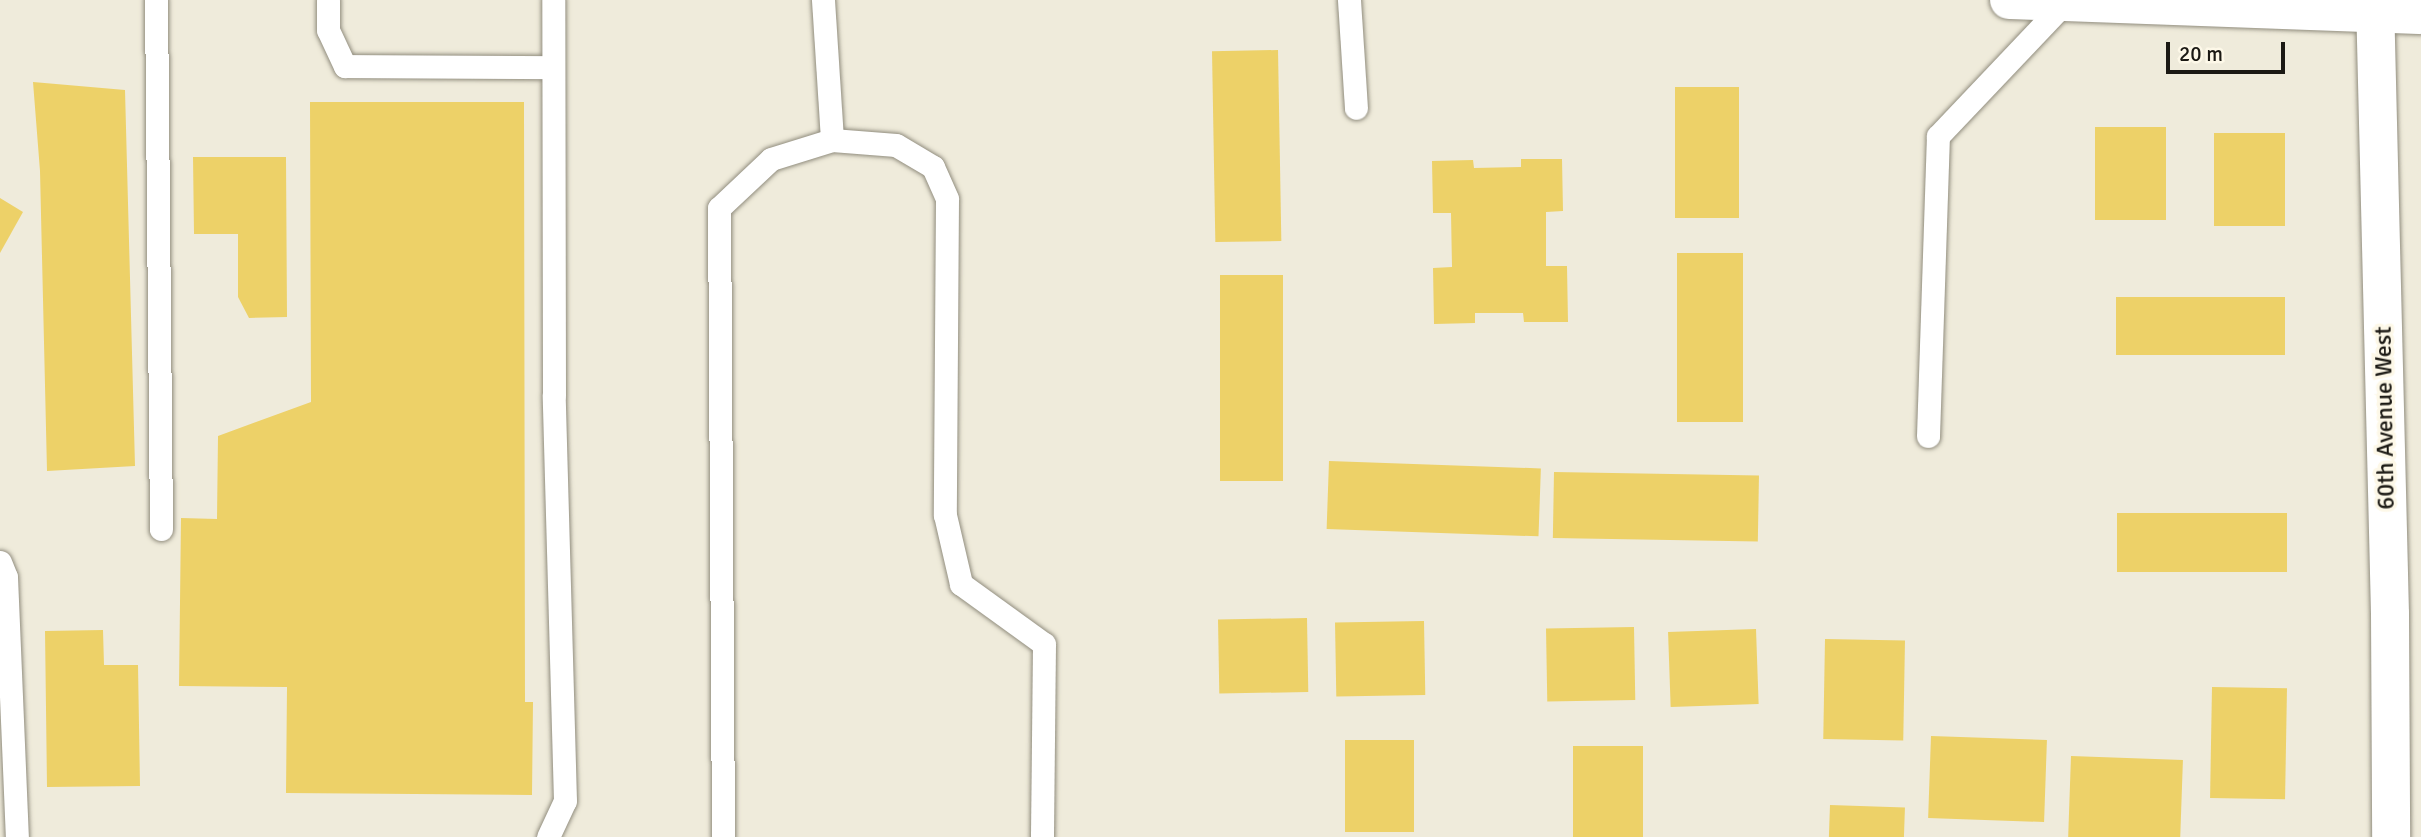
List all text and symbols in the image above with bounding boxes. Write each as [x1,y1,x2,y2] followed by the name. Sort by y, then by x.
[2169,28,2288,72] scale bar
[2179,41,2223,67] text: 20 m
[2369,326,2401,510] street label: 60th Avenue West

